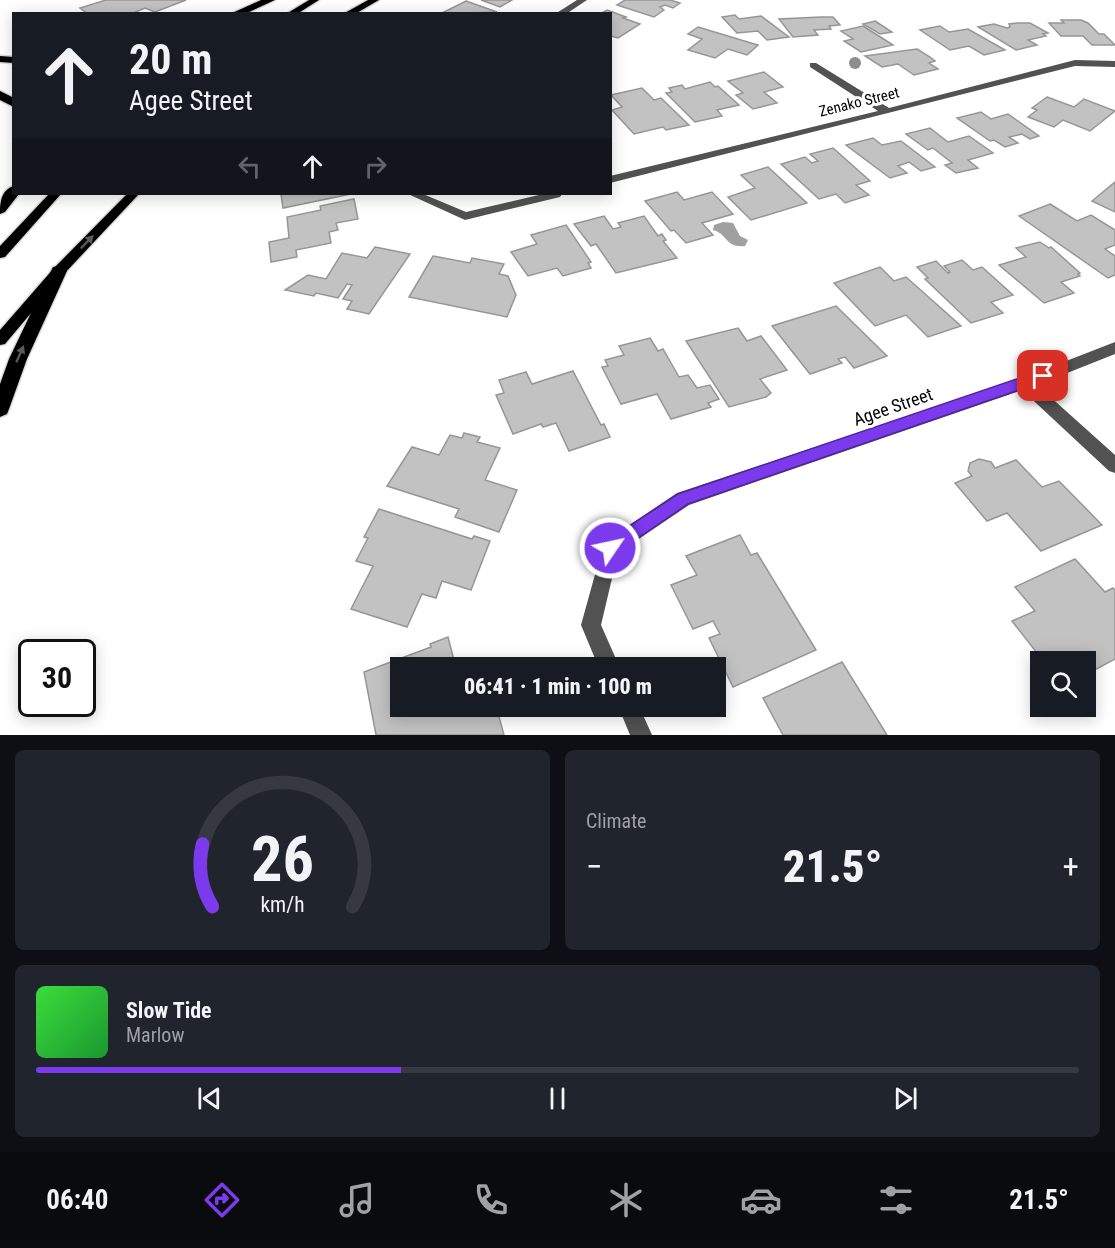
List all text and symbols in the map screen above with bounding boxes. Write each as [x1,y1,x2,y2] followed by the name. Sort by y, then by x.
[129,35,212,84] text: 20 m
[30,36,108,114] icon: ahead
[817,83,901,121] street label: Zenako Street
[129,85,253,117] text: Agee Street
[233,150,266,183] icon: left
[296,150,329,183] icon: ahead
[359,150,392,183] icon: right
[80,234,94,249] one-way arrow
[16,346,25,363] one-way arrow
[1017,350,1068,401] pin
[1026,359,1059,392] icon: arrive
[850,383,935,430] street label: Agee Street
[578,516,642,580] position arrow
[18,639,96,717] speed limit sign: 30
[1030,651,1096,717] map controls
[1030,651,1096,717] button: search
[464,674,652,699] text: 06:41 · 1 min · 100 m
[586,809,646,833] text: Climate
[251,823,314,896] text: 26
[783,840,882,893] text: 21.5°
[586,847,603,886] text: −
[1063,847,1079,886] text: +
[260,892,305,917] text: km/h
[126,998,212,1023] text: Slow Tide
[126,1023,184,1047] text: Marlow
[193,1082,226,1115] icon: previous
[541,1082,574,1115] icon: pause
[889,1082,922,1115] icon: next
[201,1179,243,1221] icon: directions
[336,1179,378,1221] icon: music
[470,1179,512,1221] icon: phone
[605,1179,647,1221] icon: climate
[740,1179,782,1221] icon: car
[875,1179,917,1221] icon: filters
[46,1184,108,1216] text: 06:40
[1009,1184,1069,1216] text: 21.5°

